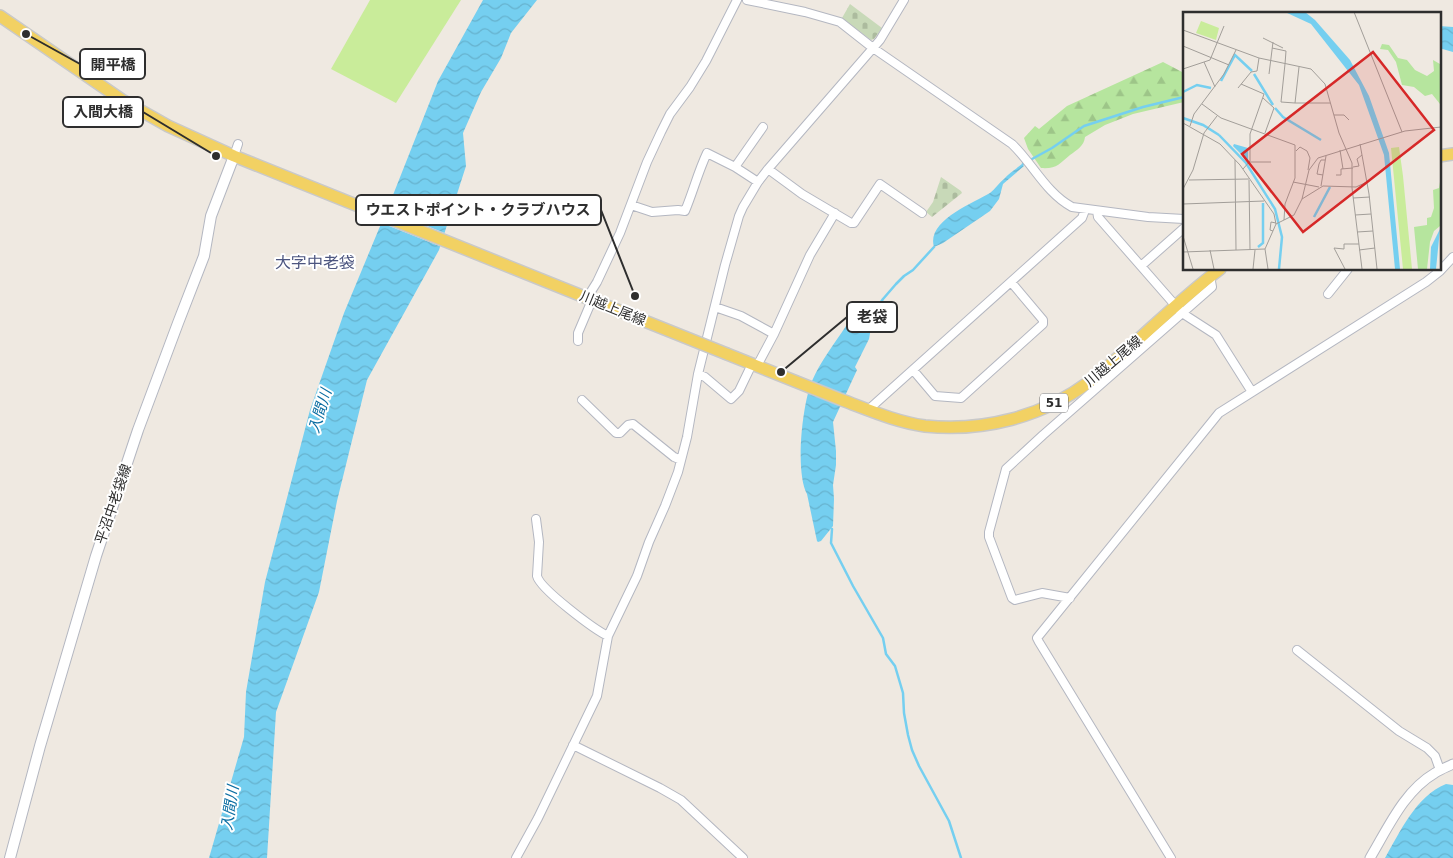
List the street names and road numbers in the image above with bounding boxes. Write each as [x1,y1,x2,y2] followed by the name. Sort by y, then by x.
[578,287,648,329] street label: 川越上尾線
[1081,332,1145,390] street label: 川越上尾線
[1040,393,1068,412] road number: 51
[92,462,134,546] street label: 平沼中老袋線

